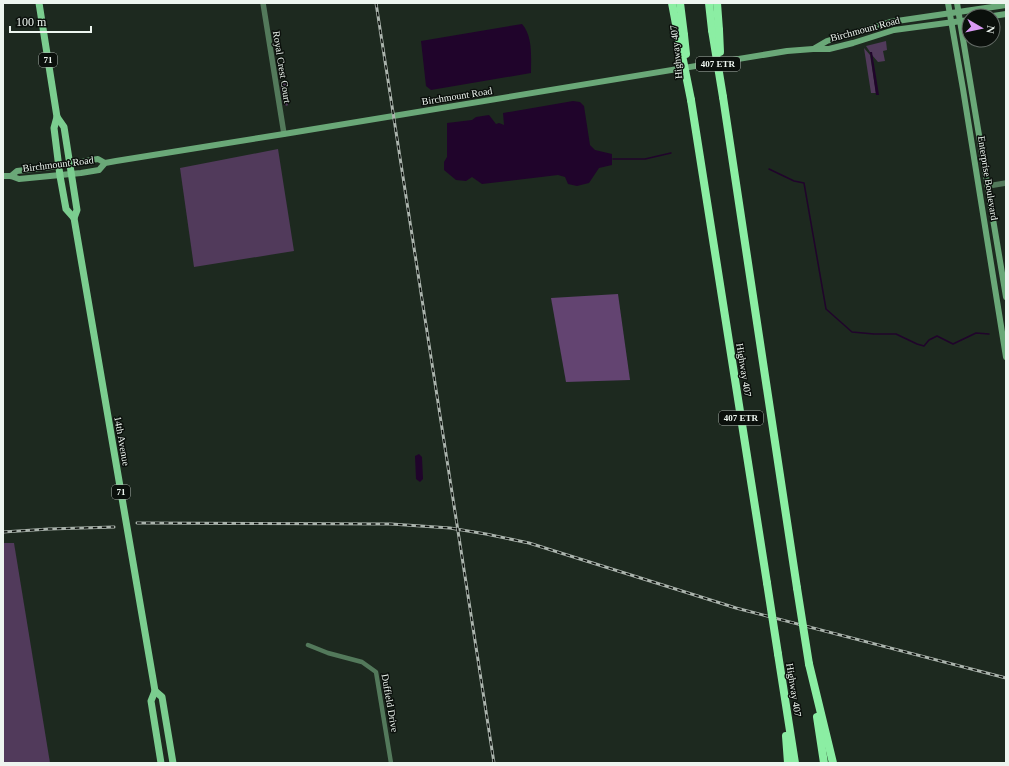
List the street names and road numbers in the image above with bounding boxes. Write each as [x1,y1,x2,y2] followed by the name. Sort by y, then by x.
[829,14,901,44] street label: Birchmount Road
[668,24,684,80] street label: Highway 407
[271,30,293,104] street label: Royal Crest Court
[39,53,57,67] road number: 71
[696,57,740,71] road number: 407 ETR
[421,85,493,107] street label: Birchmount Road
[976,135,1000,221] street label: Enterprise Boulevard
[22,154,94,174] street label: Birchmount Road
[734,342,754,398] street label: Highway 407
[719,411,763,425] road number: 407 ETR
[112,415,132,467] street label: 14th Avenue
[112,485,130,499] road number: 71
[784,662,804,718] street label: Highway 407
[379,673,401,734] street label: Duffield Drive

